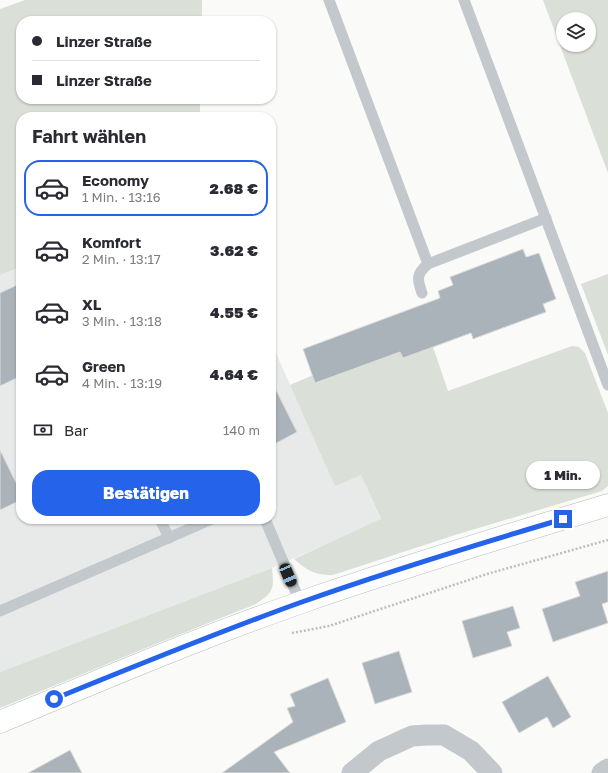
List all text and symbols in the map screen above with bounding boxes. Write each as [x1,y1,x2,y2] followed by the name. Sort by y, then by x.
[556,12,596,52] map controls
[556,12,596,52] button: layers
[56,32,152,50] text: Linzer Straße
[56,71,152,89] text: Linzer Straße
[32,125,146,147] text: Fahrt wählen
[34,170,70,206] icon: car
[82,171,149,189] text: Economy
[210,179,258,197] text: 2.68 €
[82,189,161,205] text: 1 Min. · 13:16
[34,232,70,268] icon: car
[82,233,141,251] text: Komfort
[210,241,258,259] text: 3.62 €
[82,251,161,267] text: 2 Min. · 13:17
[34,294,70,330] icon: car
[82,295,101,313] text: XL
[210,303,258,321] text: 4.55 €
[82,313,162,329] text: 3 Min. · 13:18
[34,356,70,392] icon: car
[82,357,125,375] text: Green
[210,365,258,383] text: 4.64 €
[82,375,162,391] text: 4 Min. · 13:19
[32,419,54,441] icon: cash
[64,421,88,439] text: Bar
[223,422,260,438] text: 140 m
[526,461,600,489] callout: 1 Min.
[544,467,582,483] text: 1 Min.
[32,470,260,516] button: Bestätigen
[554,510,572,528] route end
[278,562,298,588] car
[45,690,63,708] route start

